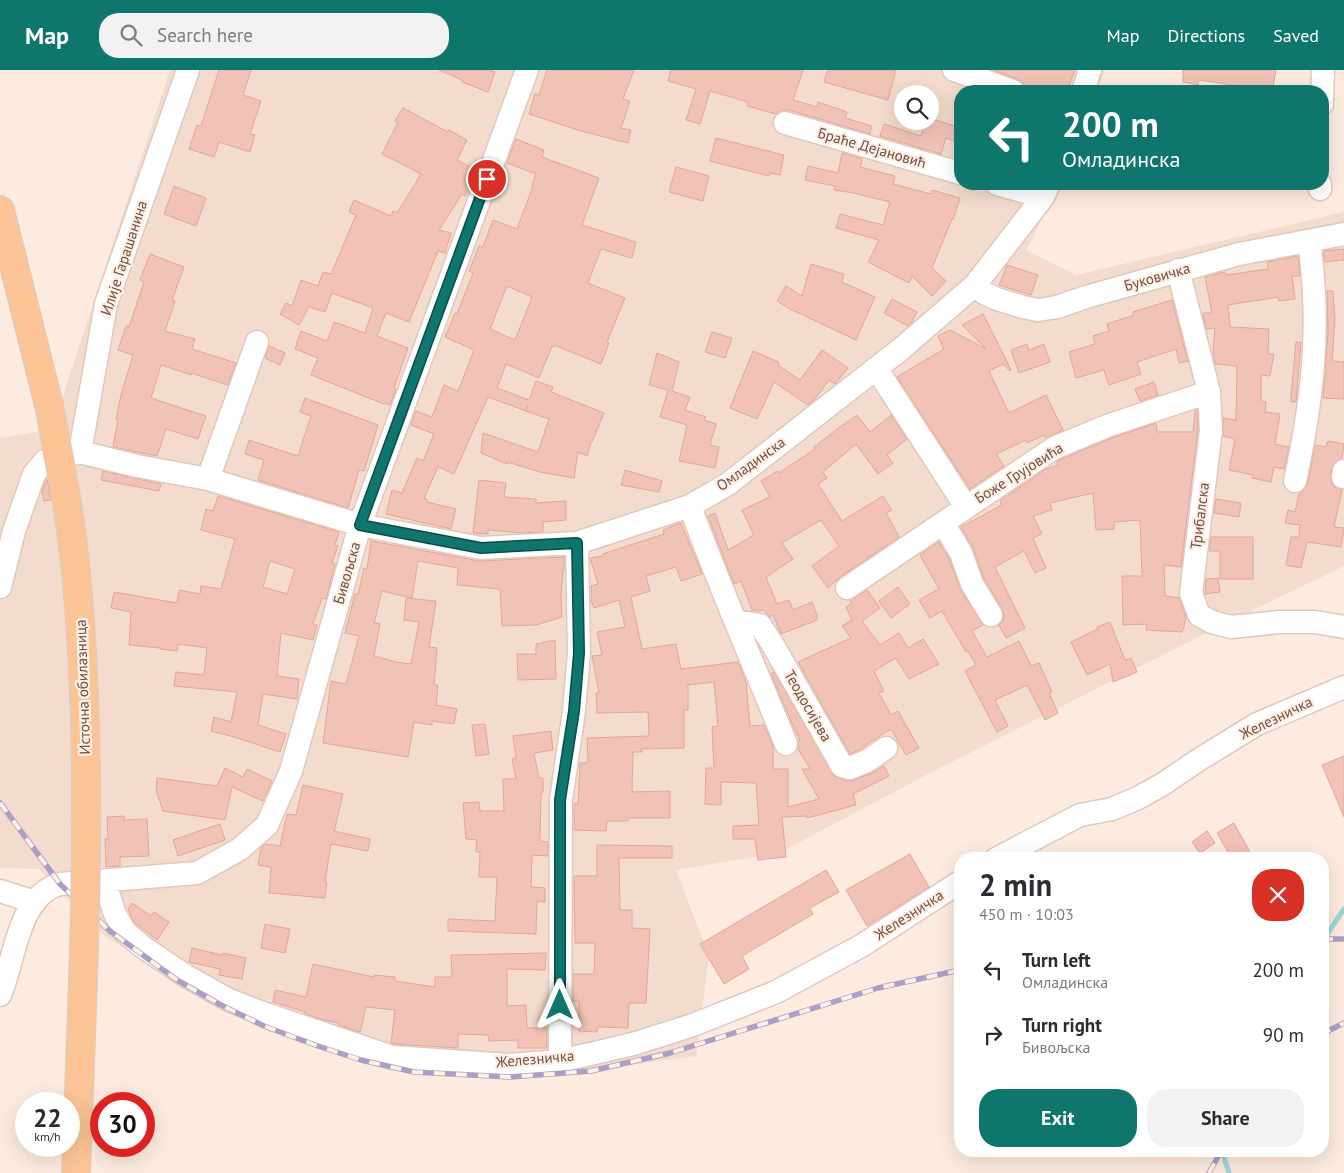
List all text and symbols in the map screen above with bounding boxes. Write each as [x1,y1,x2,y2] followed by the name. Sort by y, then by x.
[99,13,449,58] search box
[25,20,69,51] text: Map
[117,21,145,49] icon: search
[157,23,253,47] text: Search here
[1107,24,1139,47] text: Map
[1167,24,1245,47] text: Directions
[1273,24,1319,47] text: Saved
[894,85,939,130] map controls
[894,85,939,130] button: search
[1062,101,1159,147] text: 200 m
[979,105,1044,170] icon: left
[816,123,929,172] street label: Браће Дејановић
[1062,145,1180,173] text: Омладинска
[466,158,508,200] pin
[473,165,501,193] icon: arrive
[96,198,151,318] street label: Илије Гарашанина
[1122,258,1192,295] street label: Буковичка
[712,432,789,495] street label: Омладинска
[971,438,1067,507] street label: Боже Грујовића
[1186,481,1213,551] street label: Трибалска
[329,539,364,606] street label: Бивољска
[71,619,94,755] street label: Источна обилазница
[780,667,837,745] street label: Теодосијева
[1235,692,1315,744] street label: Железничка
[979,865,1052,904] text: 2 min
[1252,869,1304,921] button: close
[870,885,947,945] street label: Железничка
[979,904,1074,924] text: 450 m · 10:03
[1022,948,1091,972] text: Turn left
[979,956,1007,984] icon: left
[1252,958,1304,982] text: 200 m
[1022,972,1108,992] text: Омладинска
[533,978,585,1030] position arrow
[1022,1013,1102,1037] text: Turn right
[979,1021,1007,1049] icon: right
[1263,1023,1304,1047] text: 90 m
[1022,1037,1090,1057] text: Бивољска
[494,1046,575,1071] street label: Железничка
[979,1089,1137,1147] button: Exit
[1147,1089,1304,1147] button: Share
[90,1092,155,1157] speed limit sign: 30
[33,1102,62,1134] text: 22
[34,1129,61,1144] text: km/h

